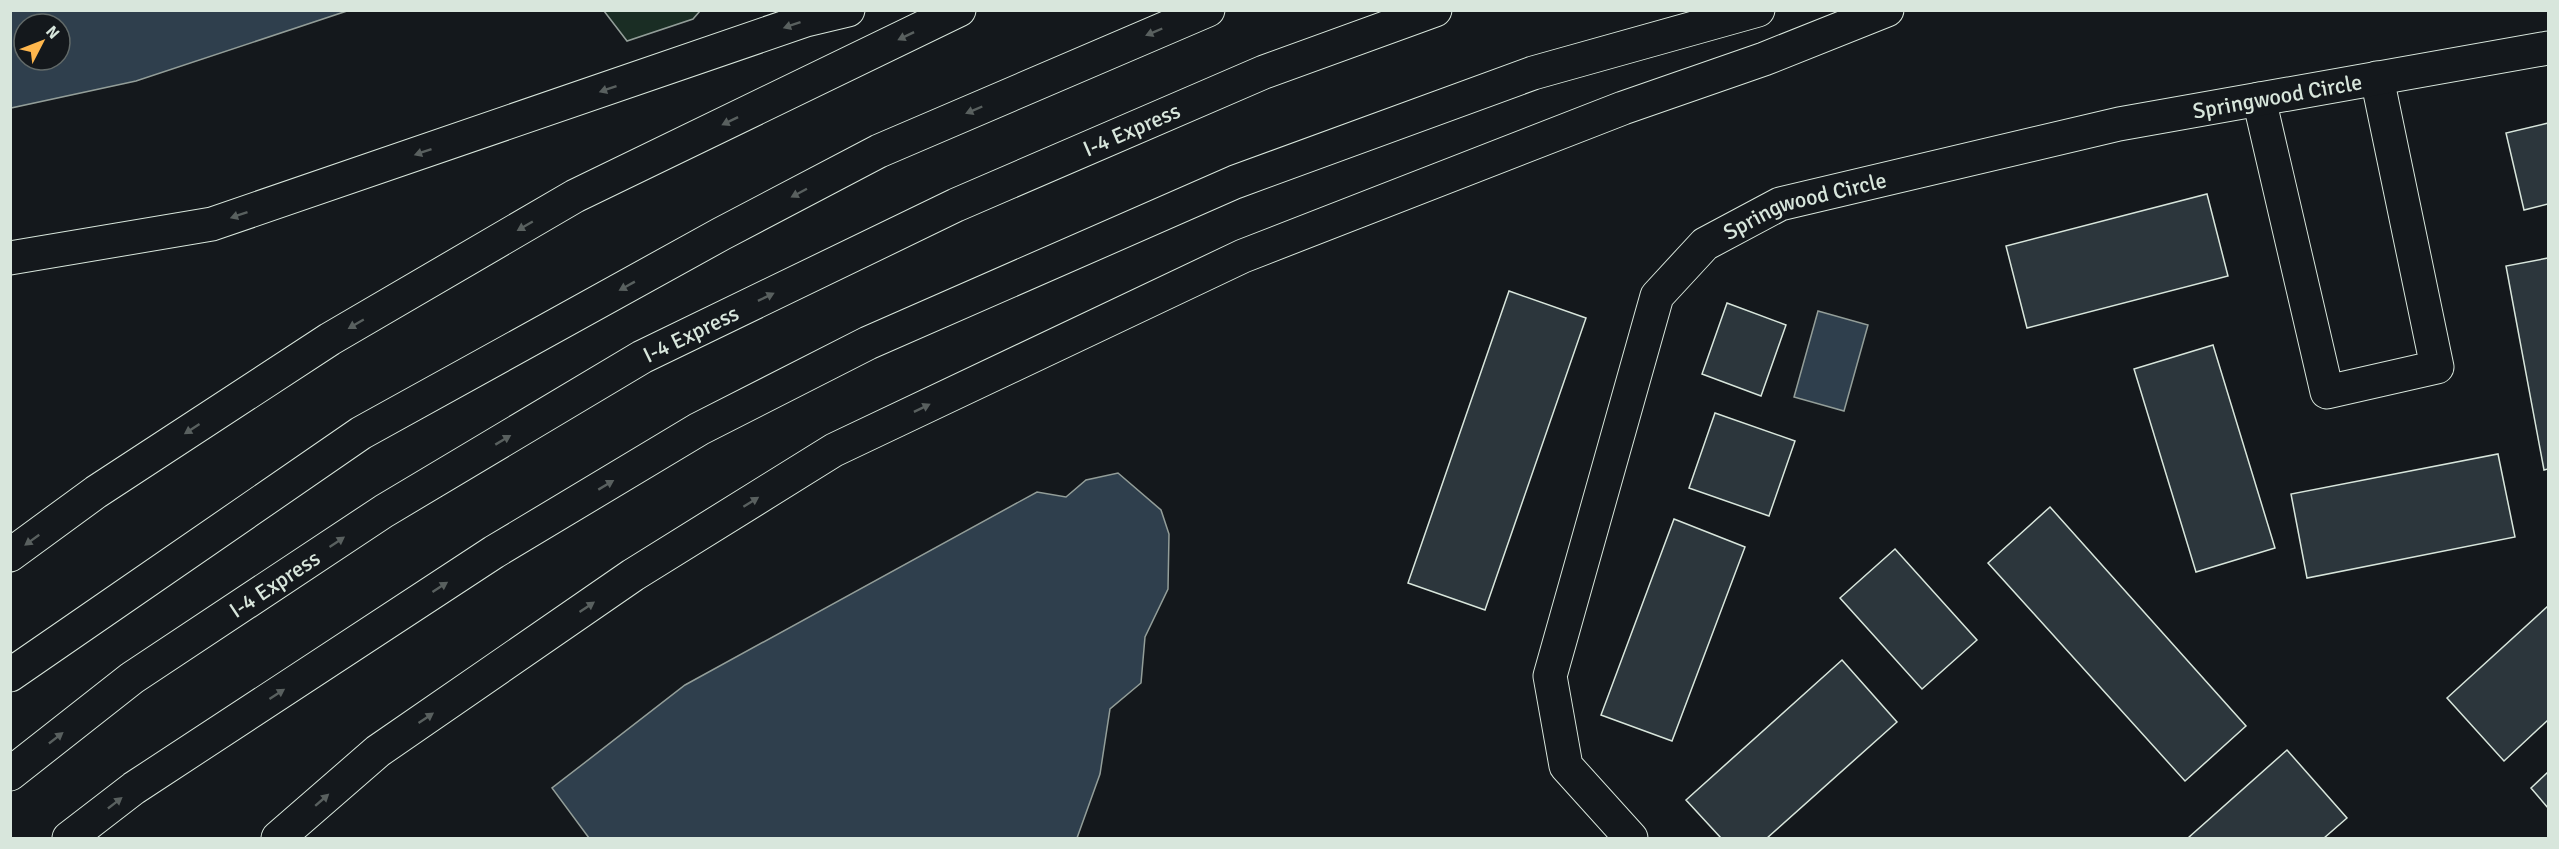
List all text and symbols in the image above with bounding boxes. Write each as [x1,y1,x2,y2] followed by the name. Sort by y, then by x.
[12,12,72,72] north arrow
[783,20,801,30] one-way arrow
[41,22,64,43] text: N
[1145,28,1162,37] one-way arrow
[897,31,914,41] one-way arrow
[2191,68,2364,125] street label: Springwood Circle
[599,85,617,95] one-way arrow
[1079,97,1184,163] street label: I-4 Express
[966,105,983,114] one-way arrow
[722,116,739,126] one-way arrow
[414,148,432,158] one-way arrow
[1719,166,1889,246] street label: Springwood Circle
[790,188,807,198] one-way arrow
[230,211,248,220] one-way arrow
[517,220,533,231] one-way arrow
[618,281,635,291] one-way arrow
[757,292,775,302] one-way arrow
[639,299,743,369] street label: I-4 Express
[347,319,364,329] one-way arrow
[913,403,930,412] one-way arrow
[184,424,200,435] one-way arrow
[495,434,511,445] one-way arrow
[598,479,614,490] one-way arrow
[743,496,759,507] one-way arrow
[24,534,40,546] one-way arrow
[329,537,345,548] one-way arrow
[224,544,325,624] street label: I-4 Express
[432,582,448,593] one-way arrow
[579,601,595,613] one-way arrow
[269,689,285,700] one-way arrow
[418,712,434,724] one-way arrow
[49,732,64,744] one-way arrow
[314,794,329,807] one-way arrow
[108,797,123,809] one-way arrow

